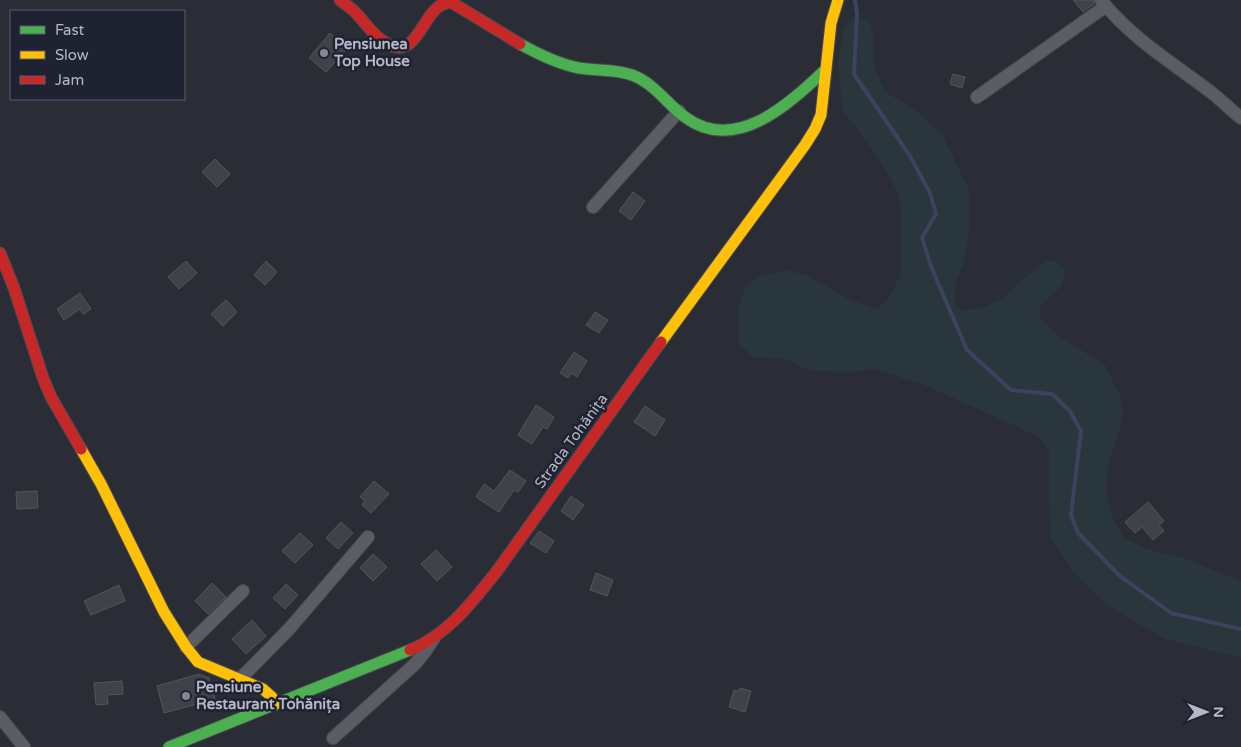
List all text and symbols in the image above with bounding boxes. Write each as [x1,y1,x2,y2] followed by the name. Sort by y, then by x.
[10,10,185,100] legend
[55,21,85,39] text: Fast
[333,35,410,71] place label: Pensiunea Top House
[55,46,89,64] text: Slow
[318,47,330,59] marker: Pensiunea Top House
[55,71,84,89] text: Jam
[531,390,611,492] street label: Strada Tohănița
[196,678,340,714] place label: Pensiune Restaurant Tohănița
[1181,687,1231,737] north arrow
[180,690,192,702] marker: Pensiune Restaurant Tohănița
[1210,706,1227,718] text: N

